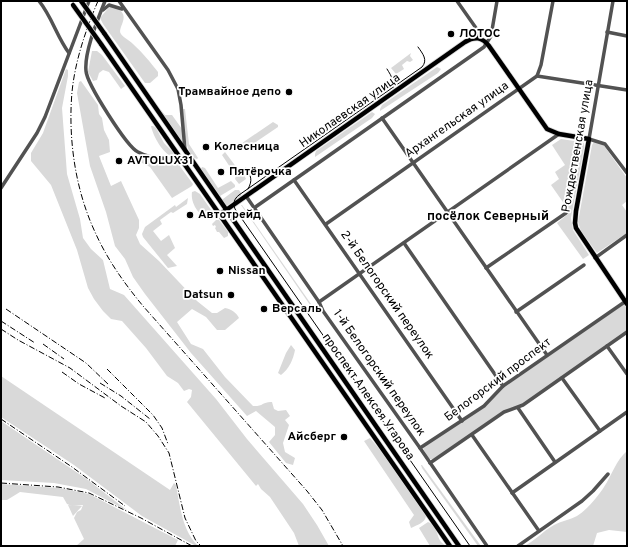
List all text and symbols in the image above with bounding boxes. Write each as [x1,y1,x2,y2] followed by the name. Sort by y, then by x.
[459,26,501,42] place label: ЛОТОС
[446,29,456,39] marker: ЛОТОС
[297,70,403,152] street label: Николаевская улица
[402,78,512,162] street label: Архангельская улица
[558,78,598,214] street label: Рождественская улица
[178,84,281,100] place label: Трамвайное депо
[284,87,294,97] marker: Трамвайное депо
[214,139,279,155] place label: Колесница
[201,142,211,152] marker: Колесница
[127,153,193,169] place label: AVTOLUX31
[114,156,124,166] marker: AVTOLUX31
[229,164,292,180] place label: Пятёрочка
[216,167,226,177] marker: Пятёрочка
[198,207,261,223] place label: Автотрейд
[427,209,549,225] district label: посёлок Северный
[185,210,195,220] marker: Автотрейд
[336,228,438,363] street label: 2-й Белогорский переулок
[228,263,266,279] place label: Nissan
[215,266,225,276] marker: Nissan
[184,287,223,303] place label: Datsun
[226,290,236,300] marker: Datsun
[272,301,322,317] place label: Версаль
[259,304,269,314] marker: Версаль
[329,307,429,440] street label: 1-й Белогорский переулок
[318,330,418,464] street label: проспект Алексея Угарова
[441,334,555,425] street label: Белогорский проспект
[287,429,336,445] place label: Айсберг
[339,432,349,442] marker: Айсберг

